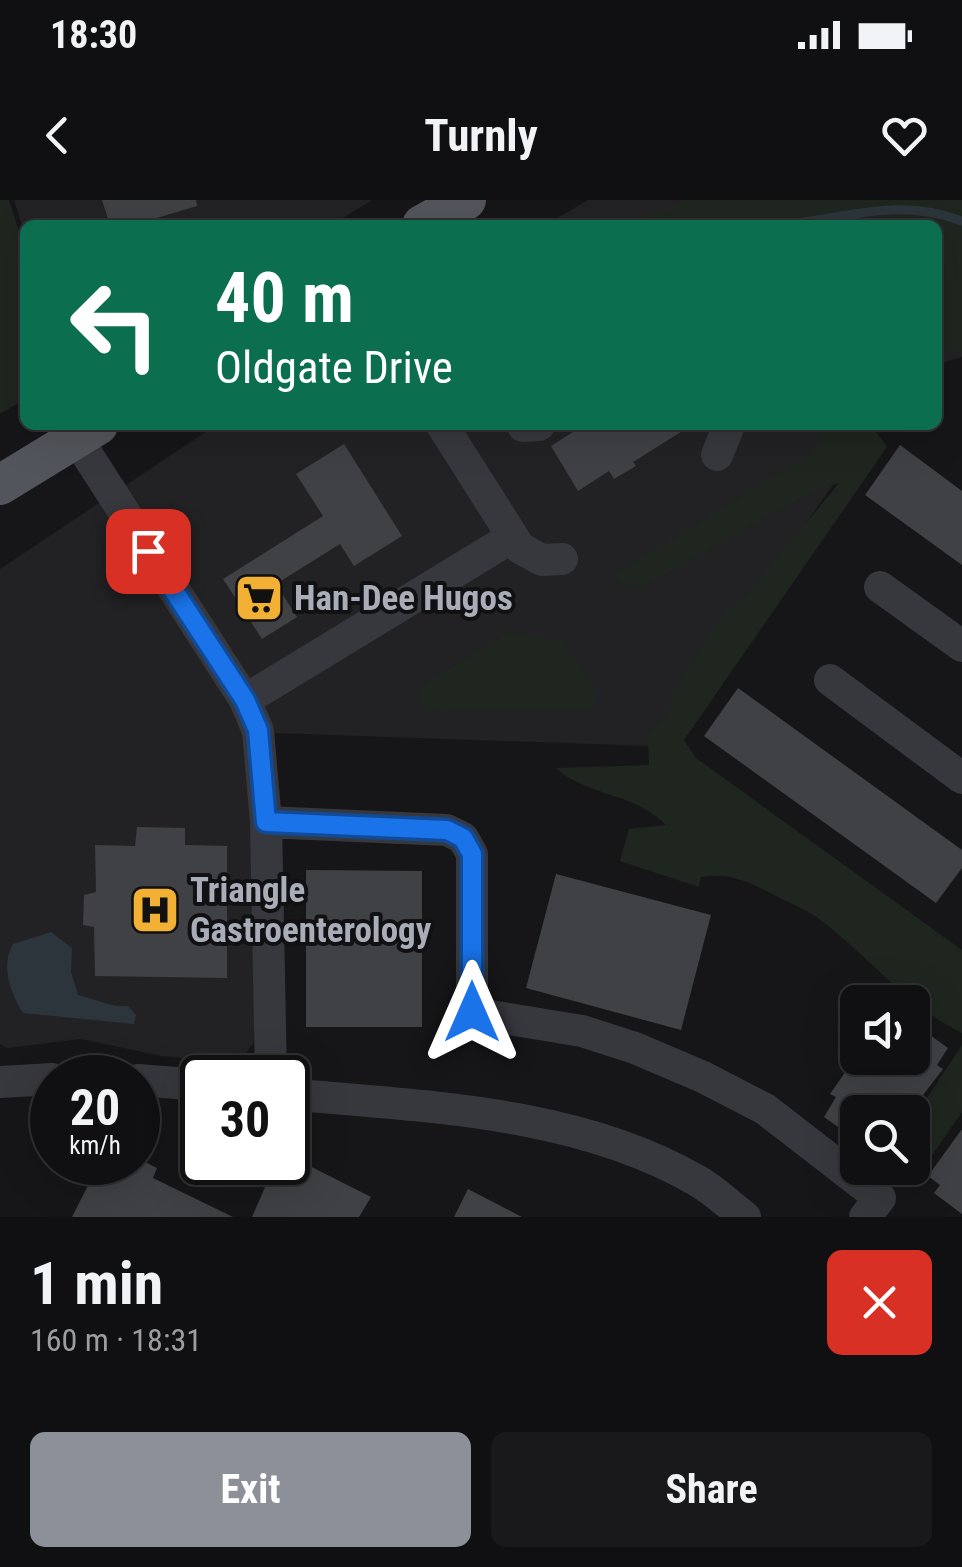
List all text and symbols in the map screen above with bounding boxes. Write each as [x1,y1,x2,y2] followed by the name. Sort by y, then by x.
[50,13,137,57] text: 18:30
[30,108,85,163] icon: back
[877,108,932,163] icon: heart
[424,109,538,162] text: Turnly
[215,257,354,339] text: 40 m
[50,260,180,390] icon: left
[215,341,453,394] text: Oldgate Drive
[106,509,191,594] pin
[121,524,176,579] icon: arrive
[233,572,285,624] supermarket icon: Han-Dee Hugos
[294,578,513,619] place label: Han-Dee Hugos
[190,870,432,951] place label: Triangle Gastroenterology
[129,884,181,936] hospital icon: Triangle Gastroenterology
[420,960,524,1064] position arrow
[840,985,930,1185] map controls
[840,985,930,1075] button: sound
[180,1055,310,1185] speed limit sign: 30
[70,1079,120,1137] text: 20
[840,1095,930,1185] button: search
[69,1131,121,1160] text: km/h
[30,1248,163,1319] text: 1 min
[827,1250,932,1355] button: close
[30,1321,202,1359] text: 160 m · 18:31
[30,1432,471,1547] button: Exit
[491,1432,932,1547] button: Share

